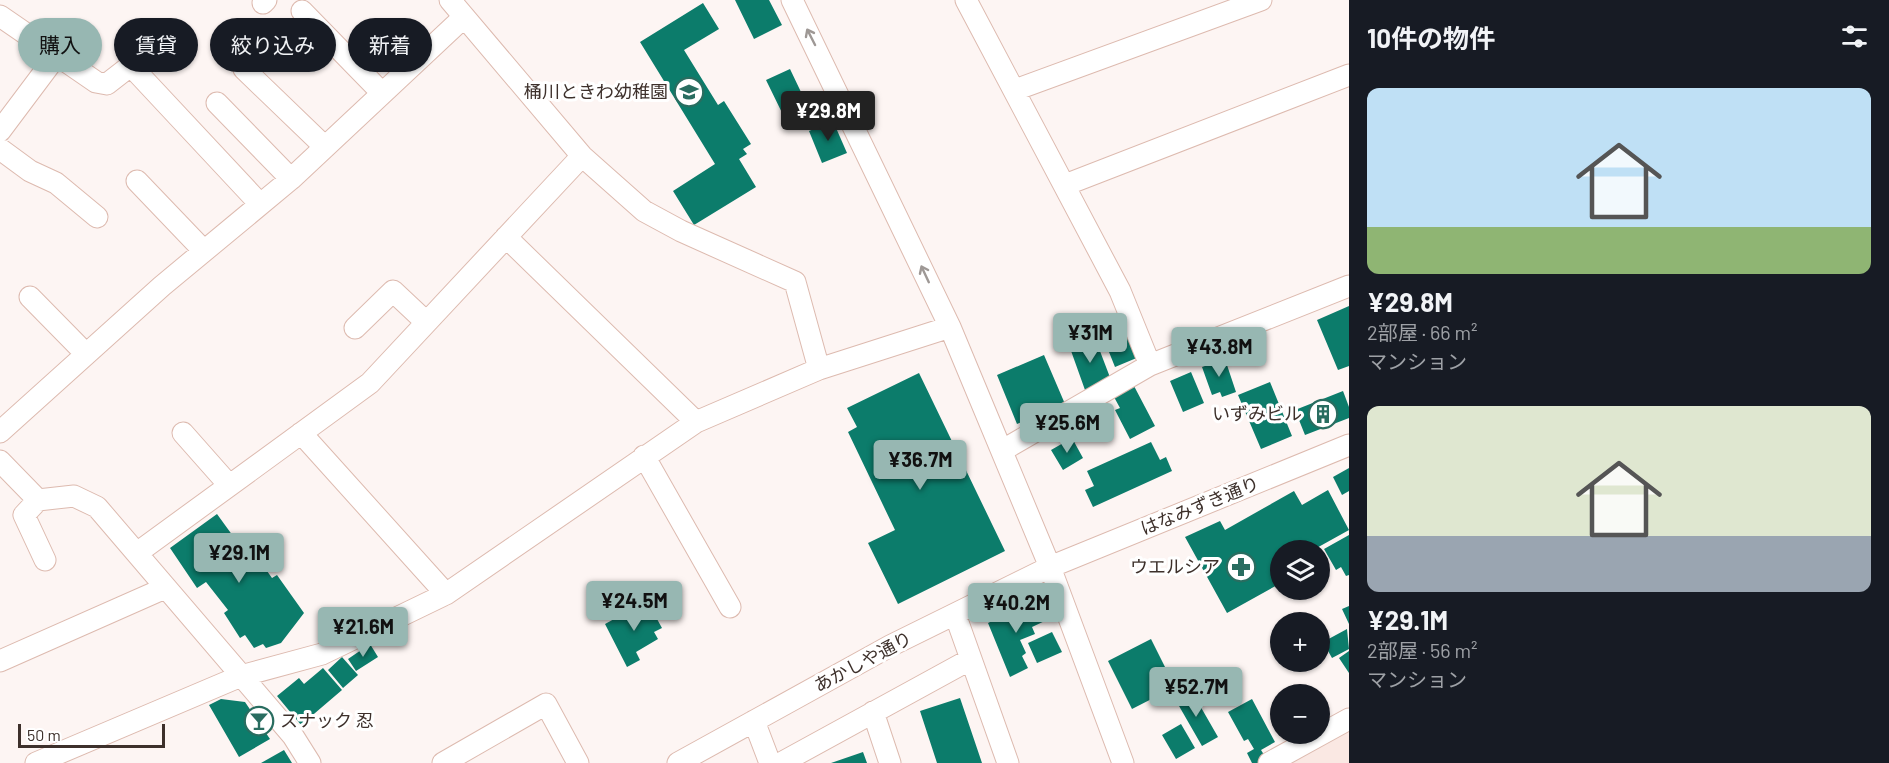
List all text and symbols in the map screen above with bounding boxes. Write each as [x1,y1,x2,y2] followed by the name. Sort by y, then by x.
[18,18,102,72] chip: 購入
[114,18,198,72] chip: 賃貸
[210,18,336,72] chip: 絞り込み
[348,18,432,72] chip: 新着
[1838,20,1871,53] icon: filters
[1367,22,1495,53] text: 10件の物件
[805,28,816,46] one-way arrow
[673,76,705,108] school or university icon: 桶川ときわ幼稚園
[524,80,668,102] place label: 桶川ときわ幼稚園
[779,91,877,142] pin: ¥29.8M
[795,98,861,122] text: ¥29.8M
[1565,127,1673,235] icon: home
[919,266,931,284] one-way arrow
[1367,286,1453,317] text: ¥29.8M
[1054,313,1126,364] pin: ¥31M
[1067,320,1113,344] text: ¥31M
[1367,320,1478,344] text: 2部屋 · 66 m²
[1170,327,1268,378] pin: ¥43.8M
[1185,334,1253,358] text: ¥43.8M
[1367,349,1467,373] text: マンション
[1307,398,1339,430] building icon: いずみビル
[1212,402,1302,424] place label: いずみビル
[1018,403,1116,454] pin: ¥25.6M
[1034,410,1100,434] text: ¥25.6M
[871,440,969,491] pin: ¥36.7M
[1565,445,1673,553] icon: home
[888,447,952,471] text: ¥36.7M
[1137,471,1262,539] street label: はなみずき通り
[190,533,288,584] pin: ¥29.1M
[208,540,270,564] text: ¥29.1M
[1270,540,1330,744] map controls
[1270,540,1330,600] button: layers
[1225,551,1257,583] pharmacy icon: ウエルシア
[1130,555,1220,577] place label: ウエルシア
[585,581,683,632] pin: ¥24.5M
[967,583,1065,634] pin: ¥40.2M
[600,588,668,612] text: ¥24.5M
[982,590,1050,614] text: ¥40.2M
[1367,604,1448,635] text: ¥29.1M
[314,607,412,658] pin: ¥21.6M
[1270,612,1330,672] button: +
[332,614,394,638] text: ¥21.6M
[810,626,915,696] street label: あかしや通り
[1367,638,1478,662] text: 2部屋 · 56 m²
[1147,667,1245,718] pin: ¥52.7M
[1367,667,1467,691] text: マンション
[1163,674,1229,698] text: ¥52.7M
[1270,684,1330,744] button: −
[243,705,275,737] bar icon: スナック 忍
[280,709,374,731] place label: スナック 忍
[18,721,165,748] scale bar
[27,725,61,744] text: 50 m

